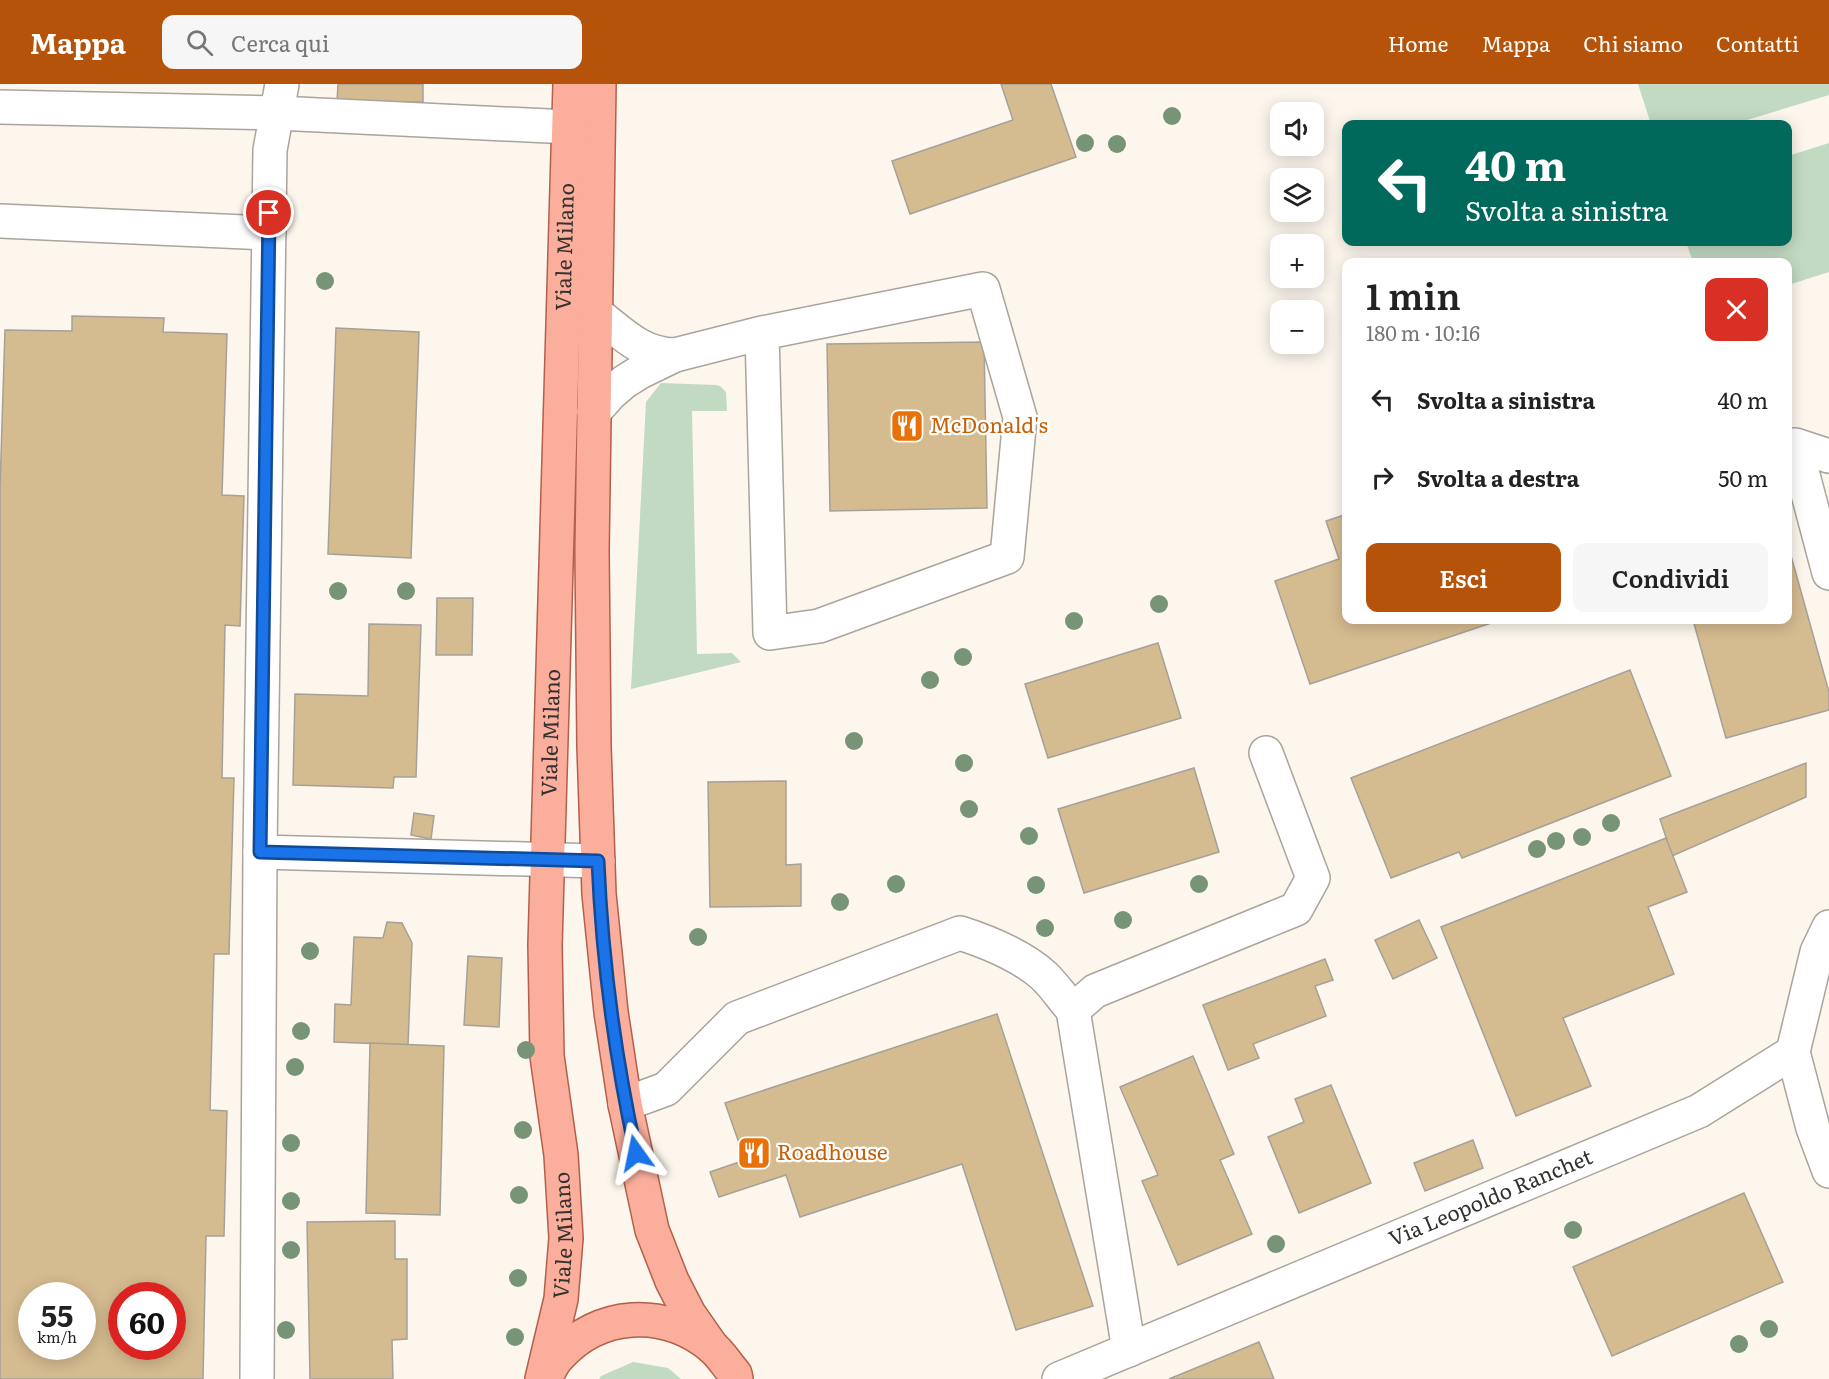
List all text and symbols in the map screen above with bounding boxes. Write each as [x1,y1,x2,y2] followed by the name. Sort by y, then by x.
[162,15,582,69] search box
[30,21,126,63] text: Mappa
[183,26,216,59] icon: search
[231,26,329,59] text: Cerca qui
[1388,27,1449,58] text: Home
[1482,27,1550,58] text: Mappa
[1583,27,1683,58] text: Chi siamo
[1716,27,1799,58] text: Contatti
[1270,102,1324,354] map controls
[1270,102,1324,156] button: sound
[1465,132,1566,194] text: 40 m
[1366,144,1444,222] icon: left
[1270,168,1324,222] button: layers
[545,183,580,311] street label: Viale Milano
[243,187,294,238] pin
[1465,189,1668,229] text: Svolta a sinistra
[252,196,285,229] icon: arrive
[1270,234,1324,288] button: +
[1366,268,1461,321] text: 1 min
[1705,278,1768,341] button: close
[1270,300,1324,354] button: −
[1366,317,1480,347] text: 180 m · 10:16
[1366,383,1399,416] icon: left
[1417,383,1595,416] text: Svolta a sinistra
[1717,383,1768,416] text: 40 m
[889,408,925,444] restaurant icon: McDonald's
[930,408,1048,439] place label: McDonald's
[1366,461,1399,494] icon: right
[1417,461,1579,494] text: Svolta a destra
[1718,461,1768,494] text: 50 m
[1366,543,1561,612] button: Esci
[1573,543,1768,612] button: Condividi
[531,668,566,797] street label: Viale Milano
[604,1121,668,1185] position arrow
[736,1135,772,1171] restaurant icon: Roadhouse
[777,1135,888,1166] place label: Roadhouse
[1383,1139,1597,1252] street label: Via Leopoldo Ranchet
[543,1171,579,1300] street label: Viale Milano
[108,1282,186,1360] speed limit sign: 60
[41,1292,73,1336] text: 55
[37,1325,77,1348] text: km/h

